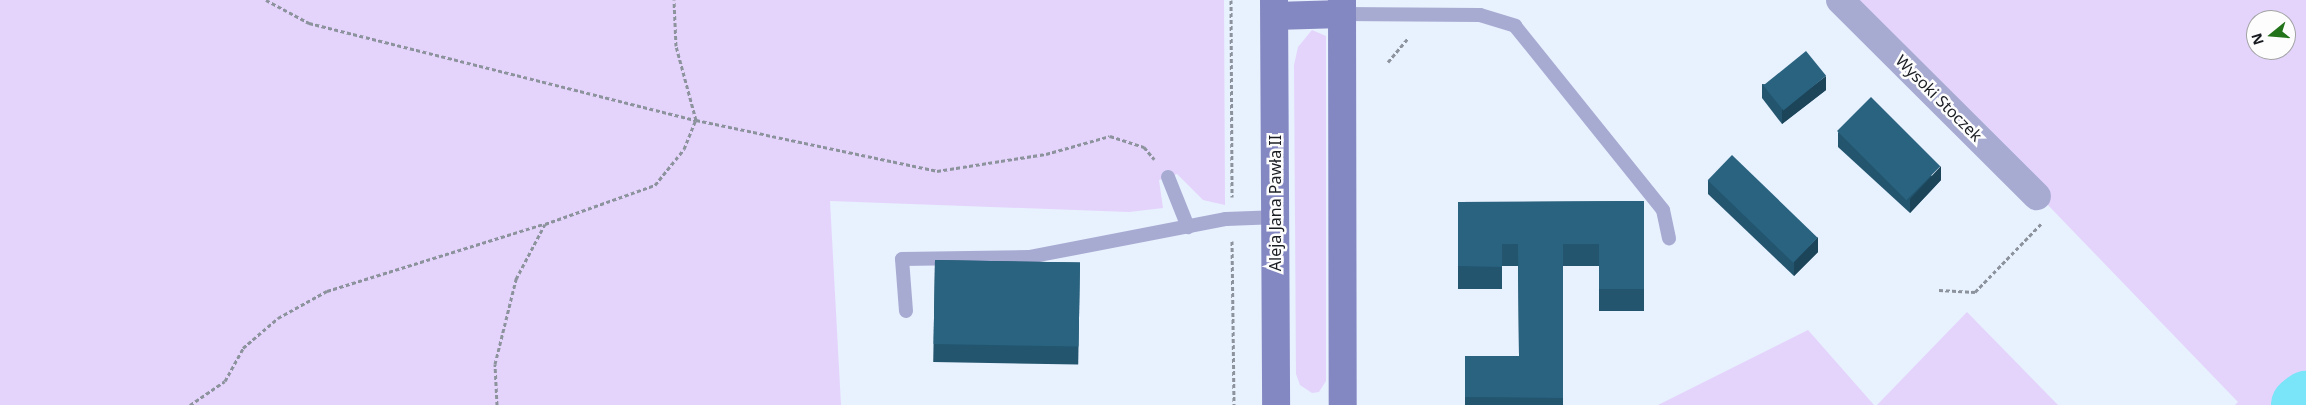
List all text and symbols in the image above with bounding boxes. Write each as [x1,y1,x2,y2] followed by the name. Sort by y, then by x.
[2246,10,2296,60] north arrow
[2246,31,2268,47] text: N
[1892,51,1986,145] street label: Wysoki Stoczek
[1265,135,1285,271] street label: Aleja Jana Pawła II

